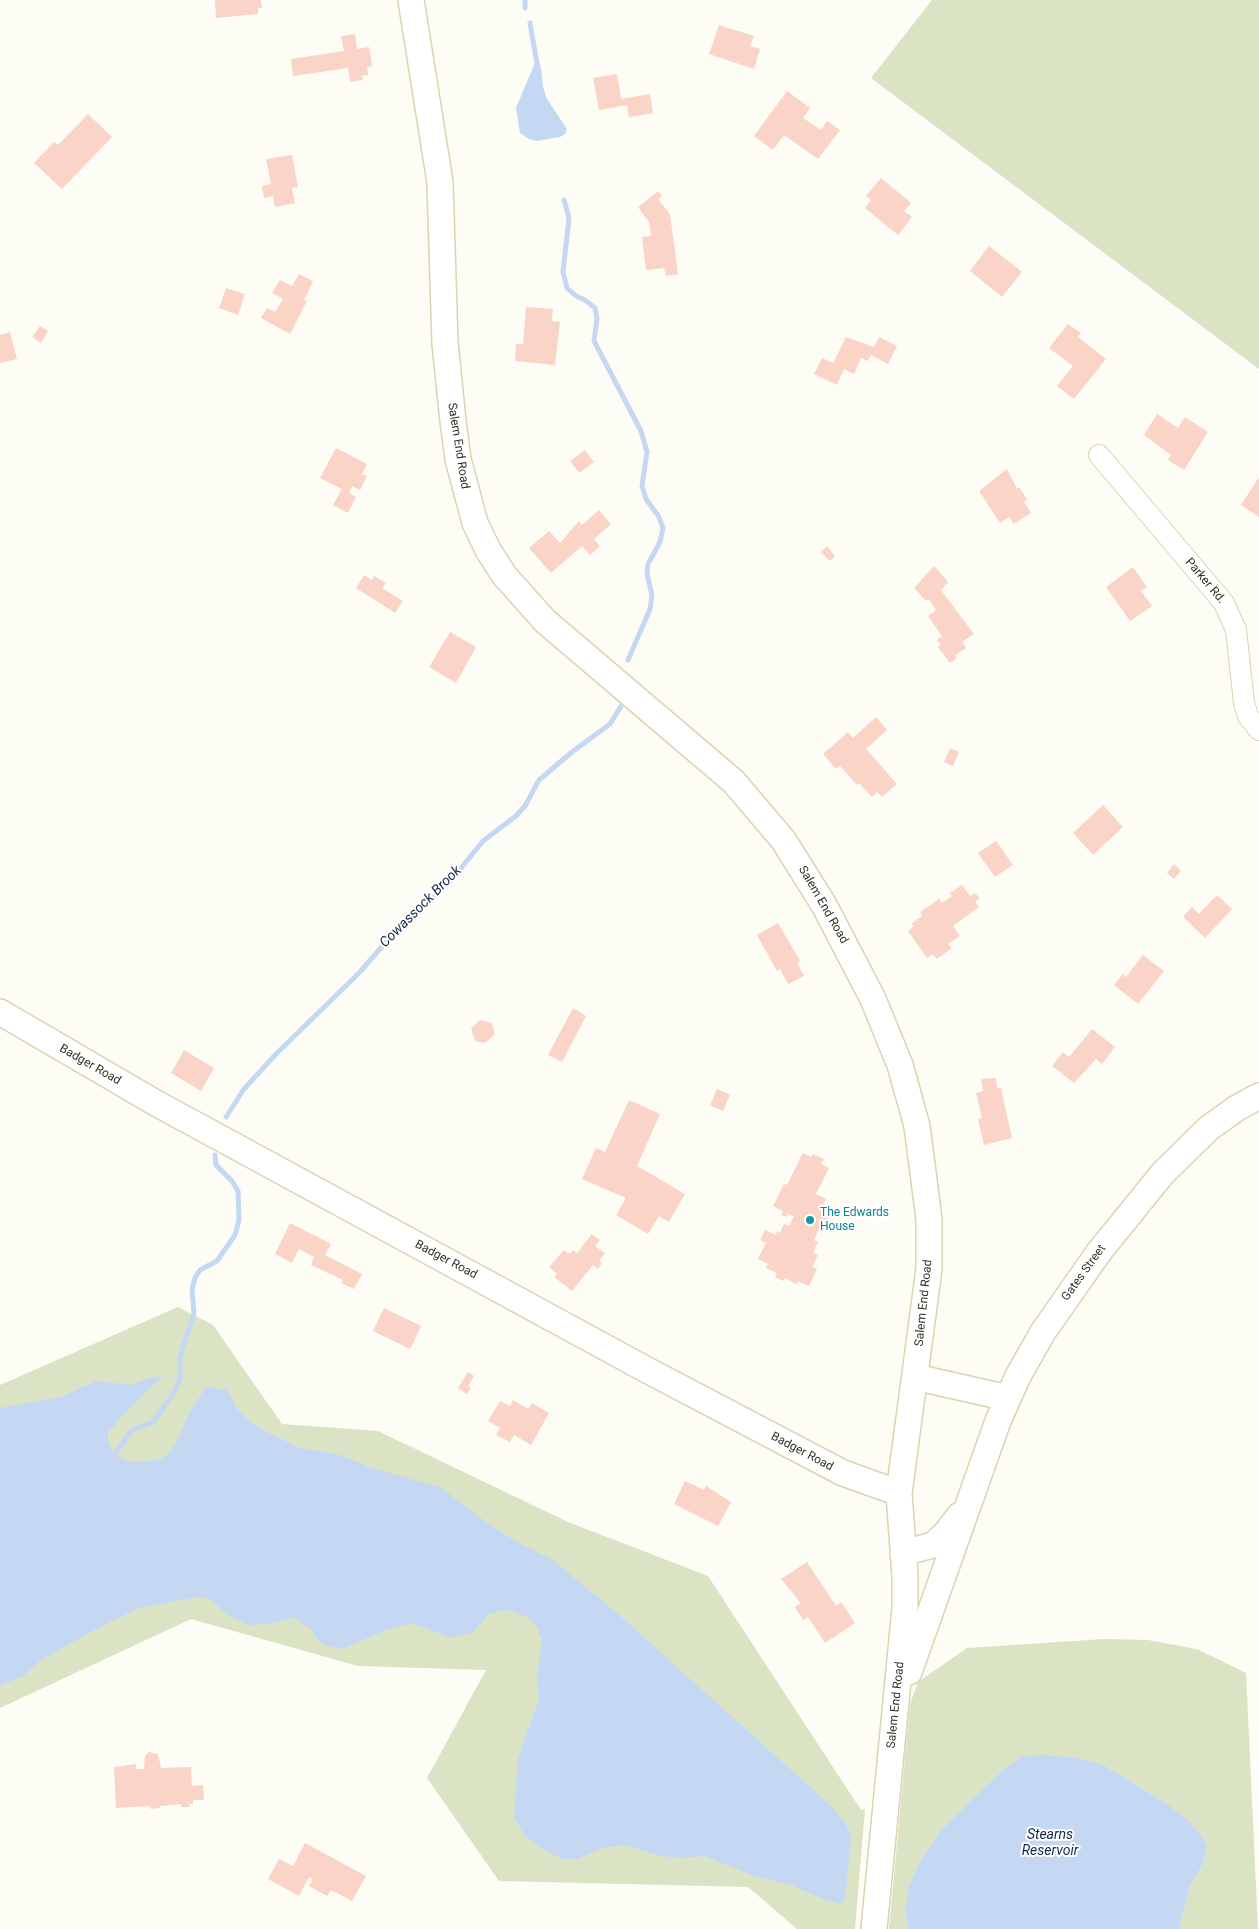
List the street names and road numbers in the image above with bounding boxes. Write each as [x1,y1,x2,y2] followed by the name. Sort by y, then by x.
[444,402,472,490] street label: Salem End Road
[1182,555,1228,607] street label: Parker Rd.
[795,864,851,946] street label: Salem End Road
[57,1042,123,1088] street label: Badger Road
[412,1238,480,1282] street label: Badger Road
[1059,1242,1109,1304] street label: Gates Street
[912,1259,936,1347] street label: Salem End Road
[768,1430,836,1474] street label: Badger Road
[884,1661,908,1749] street label: Salem End Road

